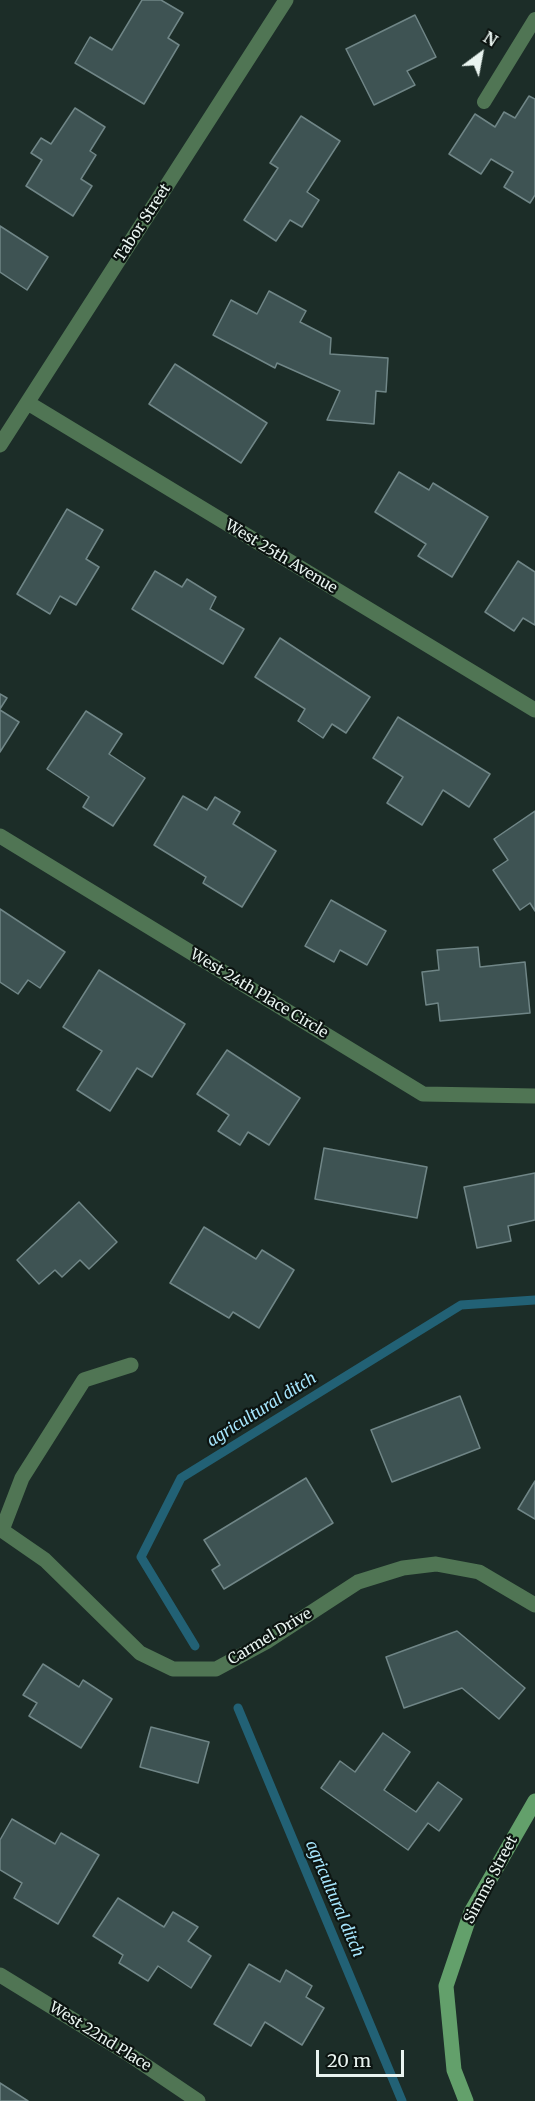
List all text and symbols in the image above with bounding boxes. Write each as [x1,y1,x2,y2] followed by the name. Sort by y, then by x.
[451,24,511,84] north arrow
[480,27,501,51] text: N
[111,181,175,265] street label: Tabor Street
[222,516,340,598] street label: West 25th Avenue
[187,946,331,1042] street label: West 24th Place Circle
[204,1369,320,1451] water label: agricultural ditch
[225,1605,315,1669] street label: Carmel Drive
[460,1833,522,1927] street label: Simms Street
[301,1838,367,1960] water label: agricultural ditch
[46,1998,154,2076] street label: West 22nd Place
[319,2038,408,2076] scale bar
[327,2049,371,2072] text: 20 m

